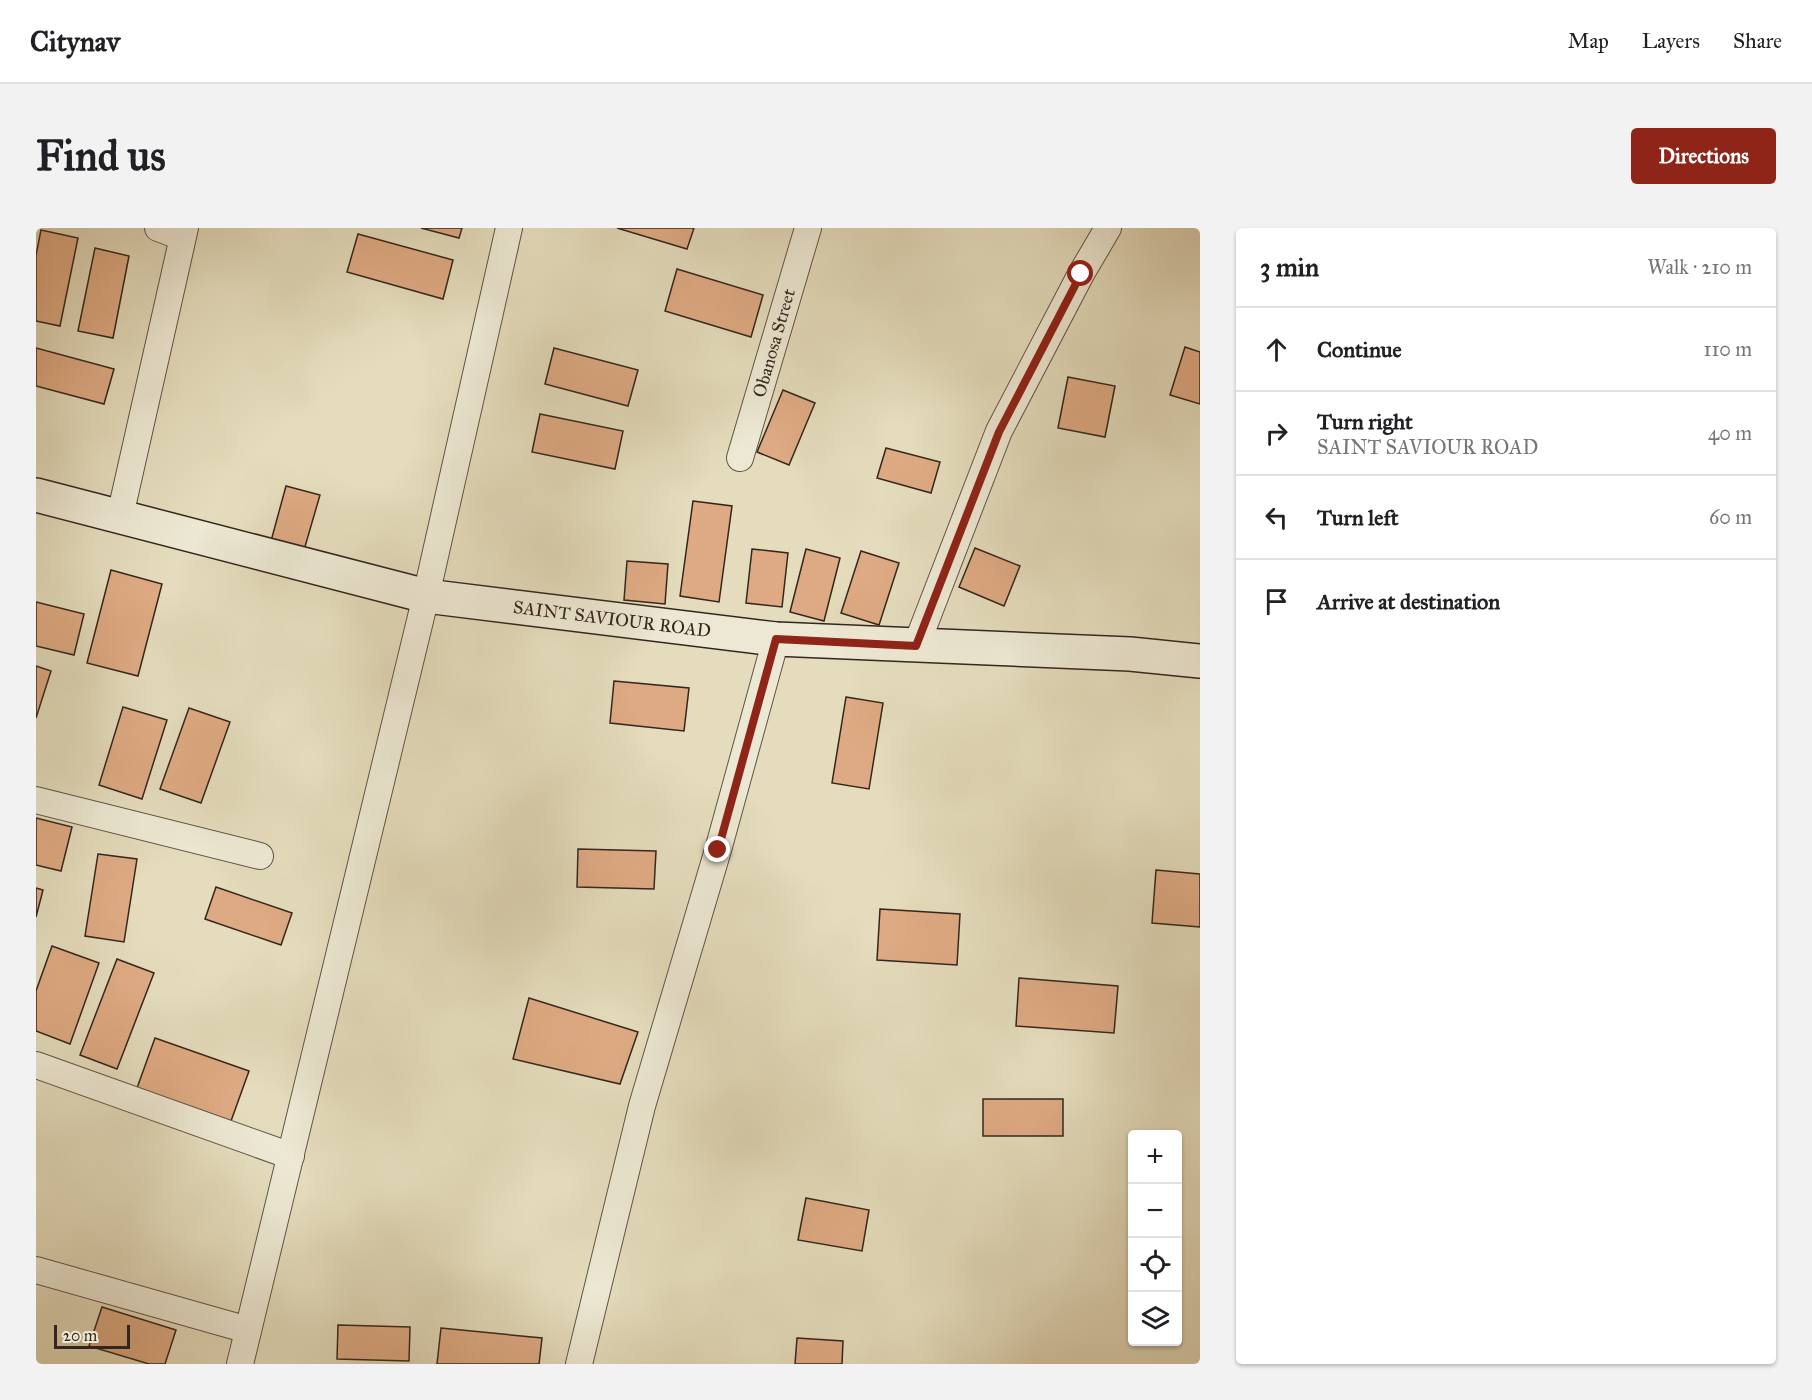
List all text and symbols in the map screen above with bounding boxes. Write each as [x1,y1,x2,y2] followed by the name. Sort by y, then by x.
[30,24,120,59] text: Citynav
[1568,28,1609,54] text: Map
[1642,28,1700,54] text: Layers
[1733,28,1782,54] text: Share
[1631,128,1776,184] button: Directions
[36,130,166,182] text: Find us
[1260,251,1319,283] text: 3 min
[1647,255,1752,279] text: Walk · 210 m
[1067,260,1093,286] route start
[748,286,800,400] street label: Obanosa Street
[1260,333,1293,366] icon: ahead
[1317,336,1402,363] text: Continue
[1704,337,1752,361] text: 110 m
[1317,408,1413,435] text: Turn right
[1260,417,1293,450] icon: right
[1708,421,1752,445] text: 40 m
[1317,435,1538,459] text: SAINT SAVIOUR ROAD
[1260,501,1293,534] icon: left
[1317,504,1399,531] text: Turn left
[1709,505,1752,529] text: 60 m
[1260,585,1293,618] icon: arrive
[1317,588,1500,615] text: Arrive at destination
[512,596,712,642] street label: SAINT SAVIOUR ROAD
[704,836,730,862] route end
[1128,1130,1182,1346] map controls
[1128,1130,1182,1184] button: +
[1128,1184,1182,1238] button: −
[1128,1238,1182,1292] button: locate
[1128,1292,1182,1346] button: layers
[54,1322,130,1350] scale bar
[63,1326,97,1345] text: 20 m

